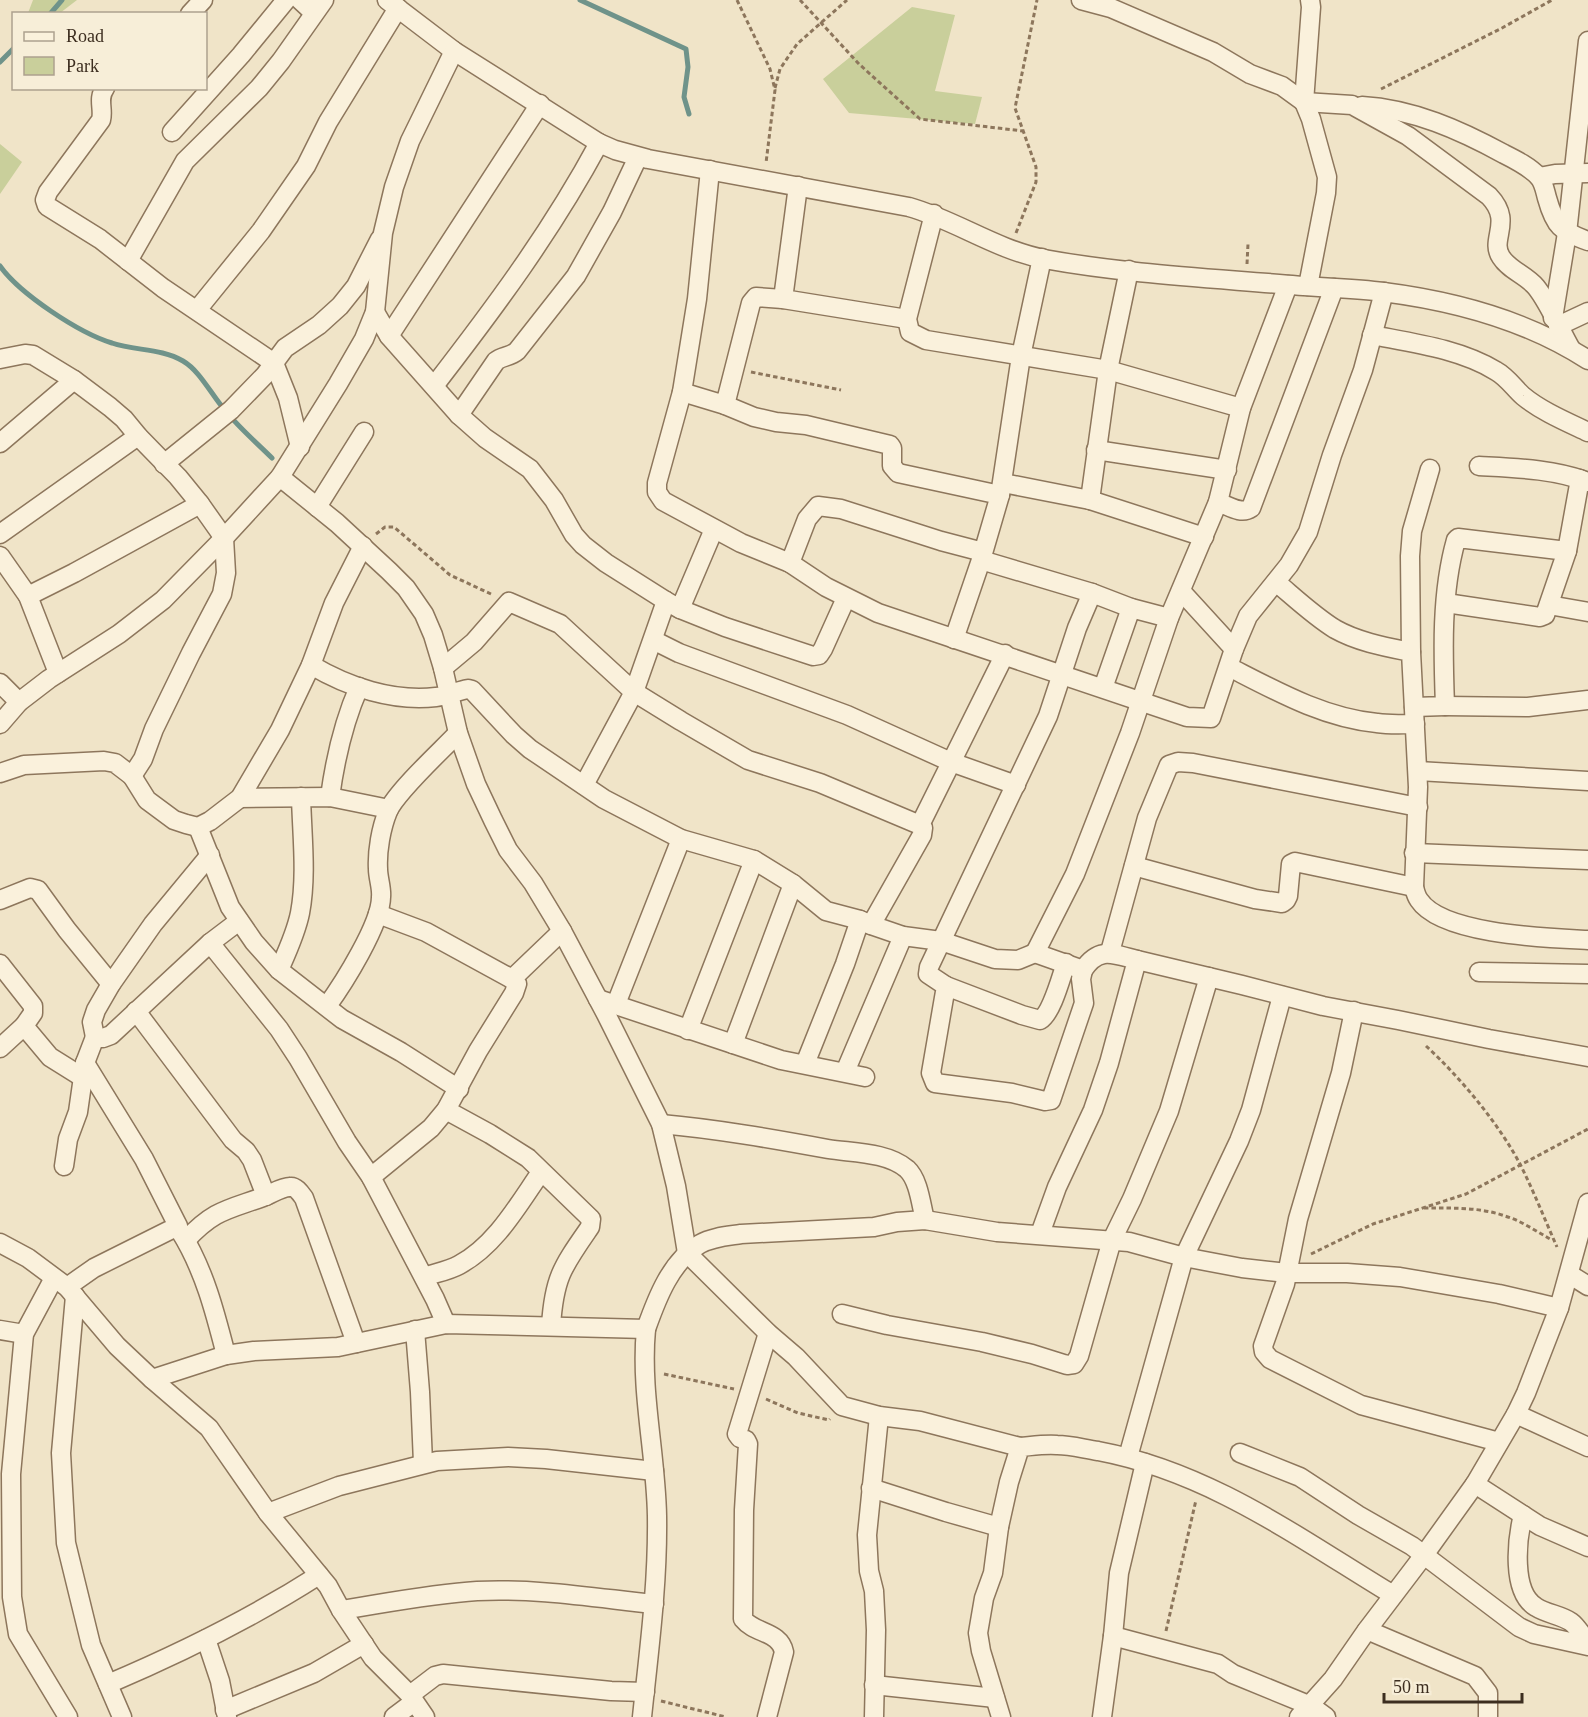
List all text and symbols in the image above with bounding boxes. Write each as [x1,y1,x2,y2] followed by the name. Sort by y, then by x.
[12,12,207,90] legend
[66,26,104,46] text: Road
[66,56,99,76] text: Park
[1384,1666,1522,1704] scale bar
[1393,1677,1430,1697] text: 50 m

